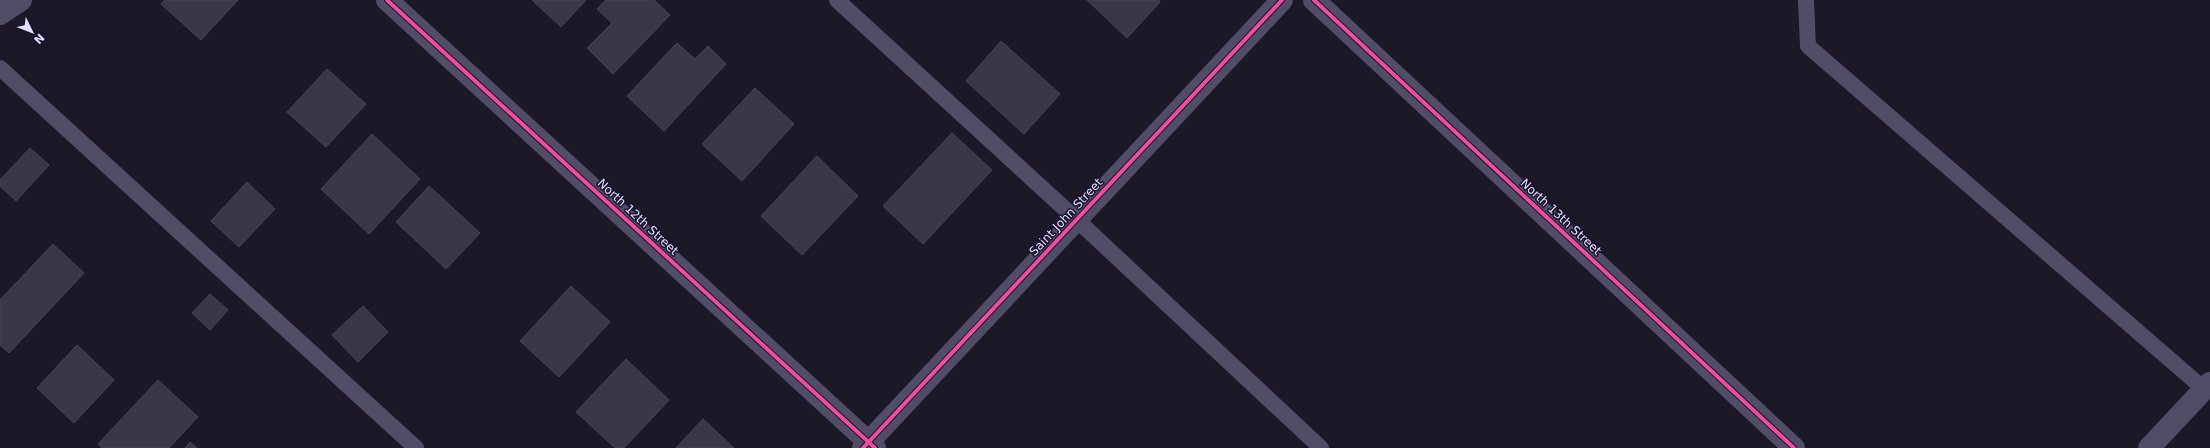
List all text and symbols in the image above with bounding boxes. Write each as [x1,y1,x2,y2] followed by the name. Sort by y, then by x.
[12,12,52,52] north arrow
[31,31,47,46] text: N
[1027,175,1106,259] street label: Saint John Street
[595,176,681,258] street label: North 12th Street
[1518,176,1604,258] street label: North 13th Street

